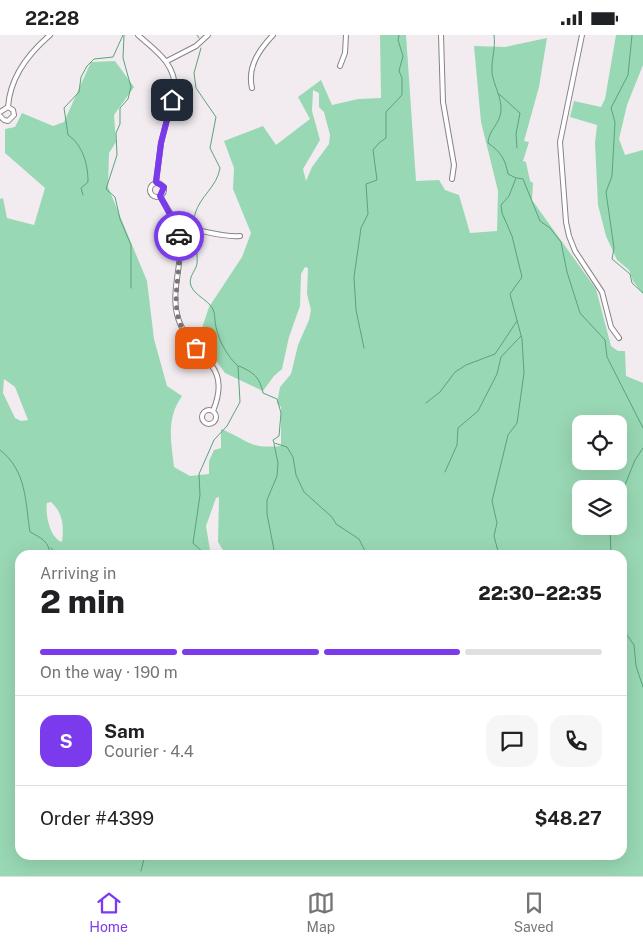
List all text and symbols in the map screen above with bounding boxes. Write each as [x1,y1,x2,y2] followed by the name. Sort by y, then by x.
[25,7,79,29] text: 22:28
[151,79,193,121] pin
[158,86,186,114] icon: home
[154,211,204,261] courier
[165,222,193,250] icon: car
[175,327,217,369] pin
[182,334,210,362] icon: bag
[572,415,627,535] map controls
[572,415,627,470] button: locate
[572,480,627,535] button: layers
[40,564,116,583] text: Arriving in
[478,582,602,604] text: 22:30–22:35
[40,583,125,620] text: 2 min
[40,663,178,682] text: On the way · 190 m
[486,715,538,767] button: chat
[550,715,602,767] button: phone
[104,720,145,742] text: Sam
[59,730,73,752] text: S
[104,742,194,761] text: Courier · 4.4
[40,807,154,829] text: Order #4399
[534,807,602,829] text: $48.27
[89,889,128,935] tab: Home
[307,889,335,935] tab: Map
[514,889,554,935] tab: Saved

